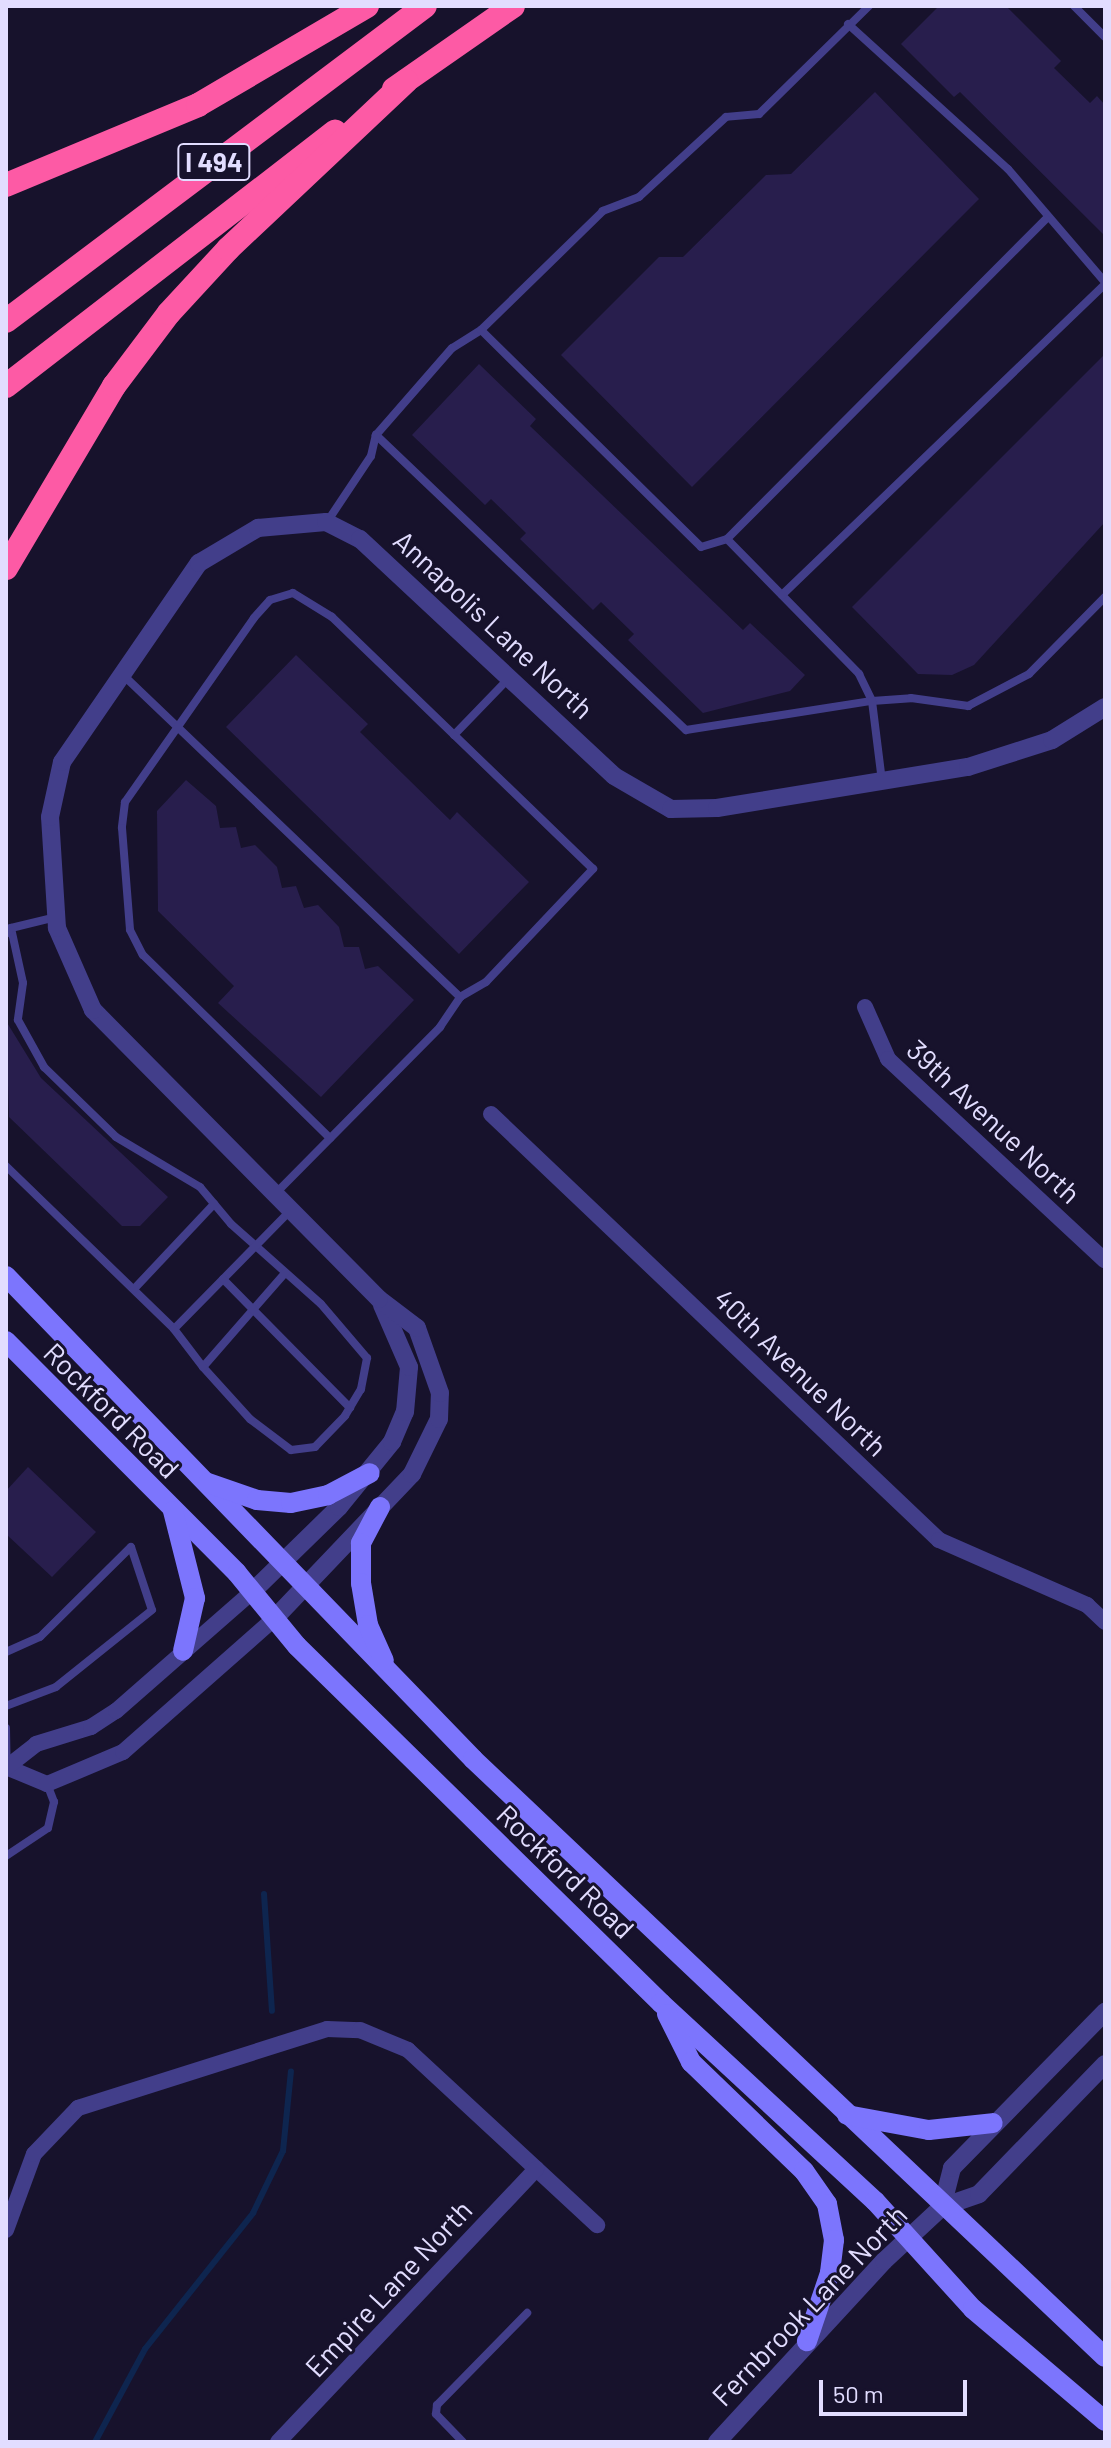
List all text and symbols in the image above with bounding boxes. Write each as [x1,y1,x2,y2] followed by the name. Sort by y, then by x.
[176,140,252,184] road number: I 494
[387,523,601,725] street label: Annapolis Lane North
[900,1032,1088,1210] street label: 39th Avenue North
[708,1281,894,1463] street label: 40th Avenue North
[37,1335,187,1485] street label: Rockford Road
[490,1797,642,1945] street label: Rockford Road
[298,2193,478,2383] street label: Empire Lane North
[704,2198,914,2412] street label: Fernbrook Lane North
[823,2364,971,2414] scale bar
[833,2379,884,2408] text: 50 m

